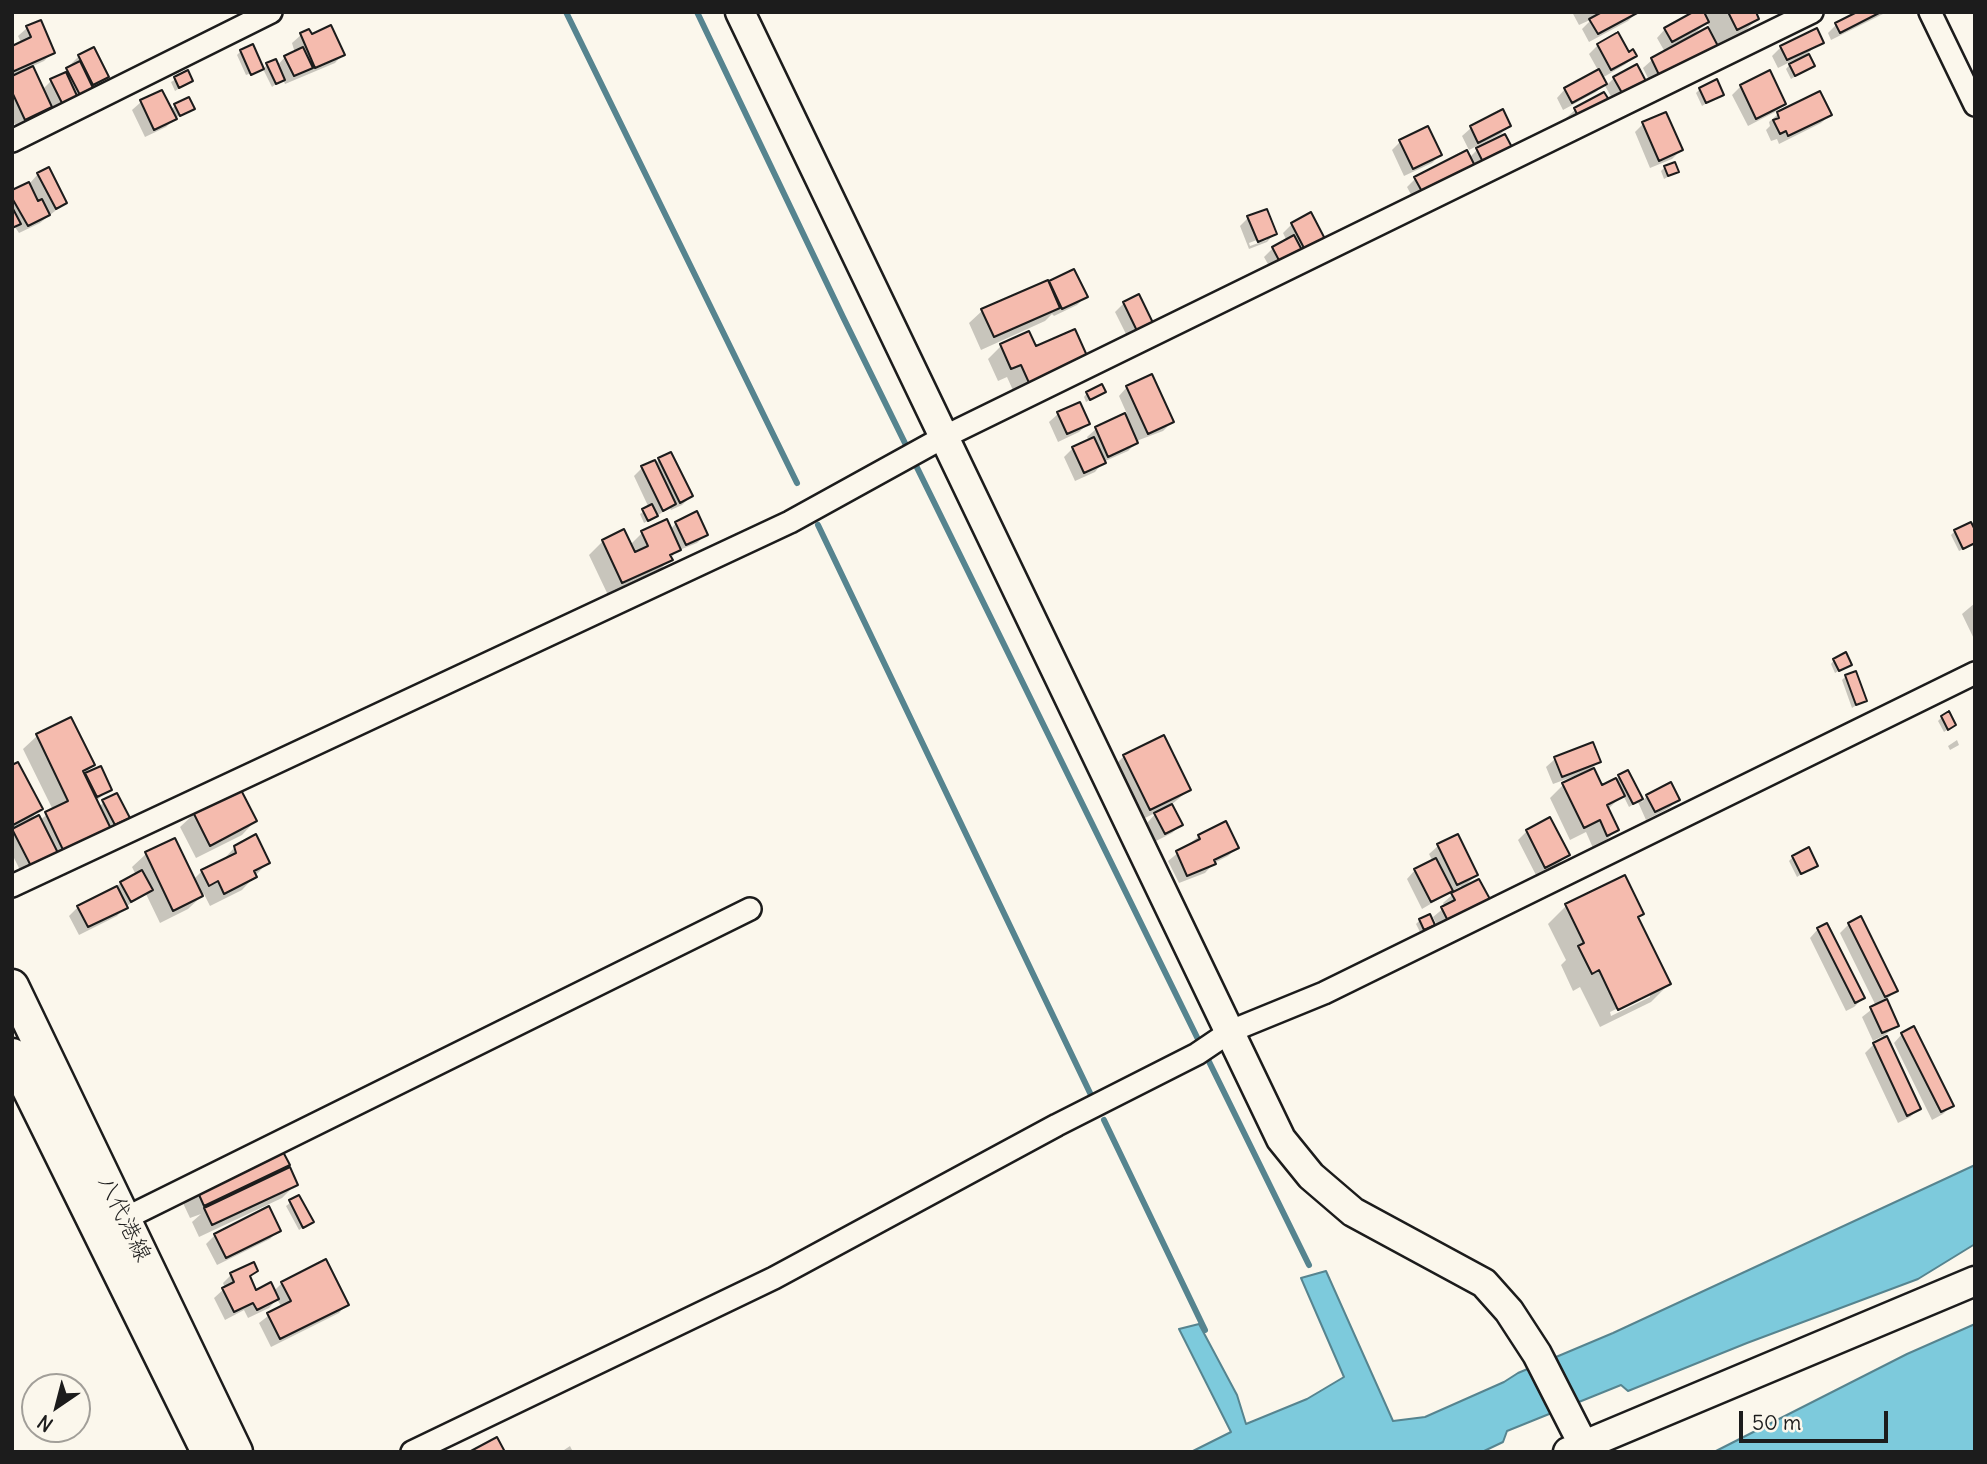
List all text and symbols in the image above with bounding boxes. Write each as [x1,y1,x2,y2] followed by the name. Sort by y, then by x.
[91,1172,157,1266] street label: 八代港線
[21,1373,91,1443] north arrow
[1742,1398,1891,1442] scale bar
[1752,1409,1801,1436] text: 50 m
[33,1410,57,1437] text: N

